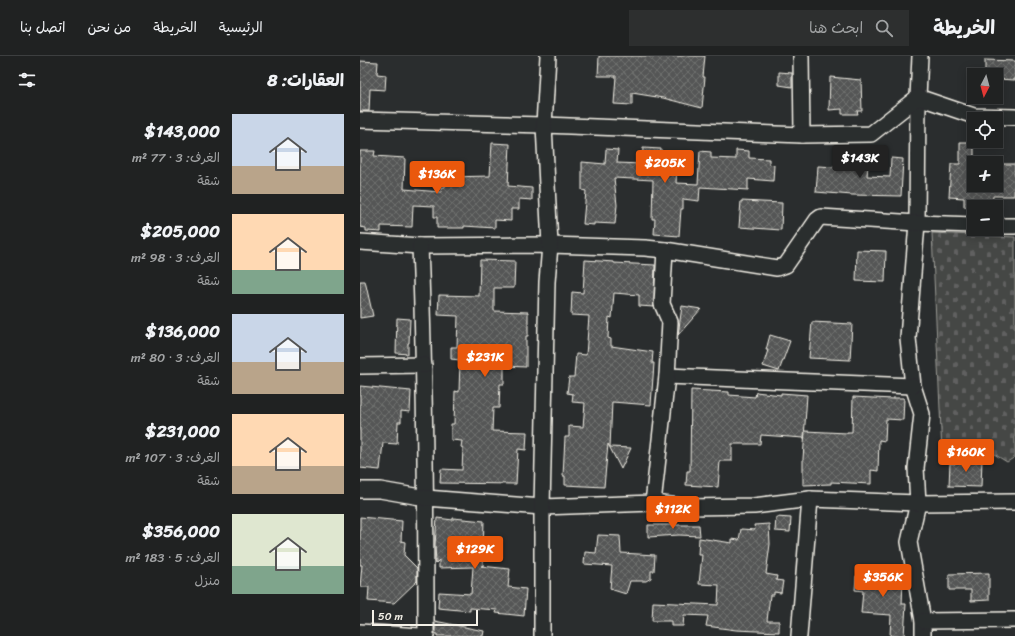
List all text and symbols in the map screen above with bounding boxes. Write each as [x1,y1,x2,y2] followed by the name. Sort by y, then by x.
[629,10,909,46] search box
[933,11,995,44] text: الخريطة
[20,15,66,40] text: اتصل بنا
[88,15,131,40] text: من نحن
[153,15,197,40] text: الخريطة
[219,15,263,40] text: الرئيسية
[809,15,863,41] text: ابحث هنا
[873,17,895,39] icon: search
[267,65,344,95] text: العقارات: 8
[967,68,1003,104] north arrow
[967,68,1003,236] map controls
[16,69,38,91] icon: filters
[967,112,1003,148] button: locate
[145,116,220,146] text: $143,000
[264,130,312,178] icon: home
[832,145,888,179] pin: $143K
[132,146,220,169] text: الغرف: 3 · 77 m²
[841,146,879,169] text: $143K
[637,150,693,184] pin: $205K
[645,151,685,174] text: $205K
[967,156,1003,192] button: +
[409,161,465,195] pin: $136K
[419,162,455,185] text: $136K
[197,169,220,192] text: شقة
[967,200,1003,236] button: −
[141,216,220,246] text: $205,000
[264,230,312,278] icon: home
[131,246,220,269] text: الغرف: 3 · 98 m²
[197,269,220,292] text: شقة
[145,316,220,346] text: $136,000
[264,330,312,378] icon: home
[457,344,513,378] pin: $231K
[467,345,503,368] text: $231K
[131,346,220,369] text: الغرف: 3 · 80 m²
[197,369,220,392] text: شقة
[145,416,220,446] text: $231,000
[264,430,312,478] icon: home
[938,439,994,473] pin: $160K
[947,440,985,463] text: $160K
[126,446,220,469] text: الغرف: 3 · 107 m²
[197,469,220,492] text: شقة
[645,496,701,530] pin: $112K
[655,497,691,520] text: $112K
[142,516,220,546] text: $356,000
[264,530,312,578] icon: home
[447,536,503,570] pin: $129K
[456,537,494,560] text: $129K
[125,546,220,569] text: الغرف: 5 · 183 m²
[855,564,911,598] pin: $356K
[863,565,903,588] text: $356K
[194,569,220,592] text: منزل
[378,607,403,626] text: 50 m
[372,608,478,627] scale bar

